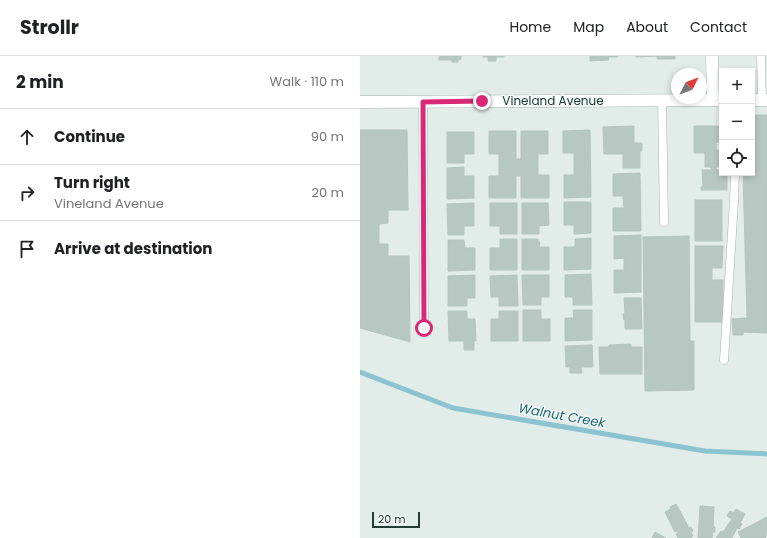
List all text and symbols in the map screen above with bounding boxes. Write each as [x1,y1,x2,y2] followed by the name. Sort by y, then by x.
[20,14,79,41] text: Strollr
[509,17,551,37] text: Home
[573,17,604,37] text: Map
[626,17,668,37] text: About
[690,17,747,37] text: Contact
[671,68,707,104] north arrow
[719,68,755,176] map controls
[719,68,755,104] button: +
[16,70,64,94] text: 2 min
[270,72,344,91] text: Walk · 110 m
[473,92,491,110] route end
[502,92,604,109] street label: Vineland Avenue
[719,104,755,140] button: −
[16,126,38,148] icon: ahead
[54,126,125,147] text: Continue
[311,127,344,146] text: 90 m
[719,140,755,176] button: locate
[54,172,130,193] text: Turn right
[16,182,38,204] icon: right
[311,183,344,202] text: 20 m
[54,194,164,213] text: Vineland Avenue
[16,238,38,260] icon: arrive
[54,238,212,259] text: Arrive at destination
[415,319,433,337] route start
[517,399,608,433] water label: Walnut Creek
[372,510,420,529] scale bar
[378,511,406,527] text: 20 m

